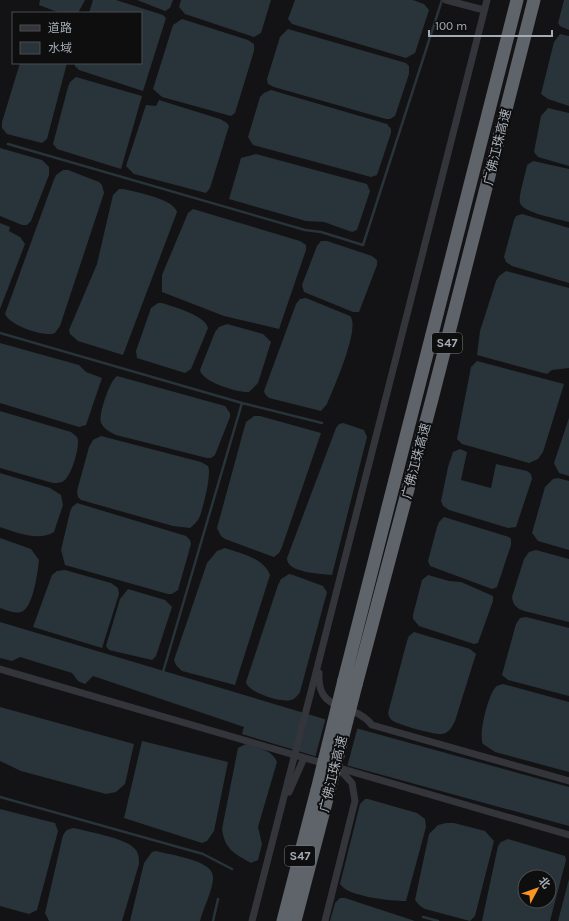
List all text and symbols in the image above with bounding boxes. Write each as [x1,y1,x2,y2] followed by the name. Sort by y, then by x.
[12,12,142,64] legend
[429,12,552,38] scale bar
[435,19,467,33] text: 100 m
[48,21,72,35] text: 道路
[48,41,72,55] text: 水域
[480,107,514,187] street label: 广佛江珠高速
[432,333,462,353] road number: S47
[399,421,433,501] street label: 广佛江珠高速
[316,734,350,814] street label: 广佛江珠高速
[285,846,315,866] road number: S47
[517,869,557,909] north arrow
[536,874,553,891] text: 北

